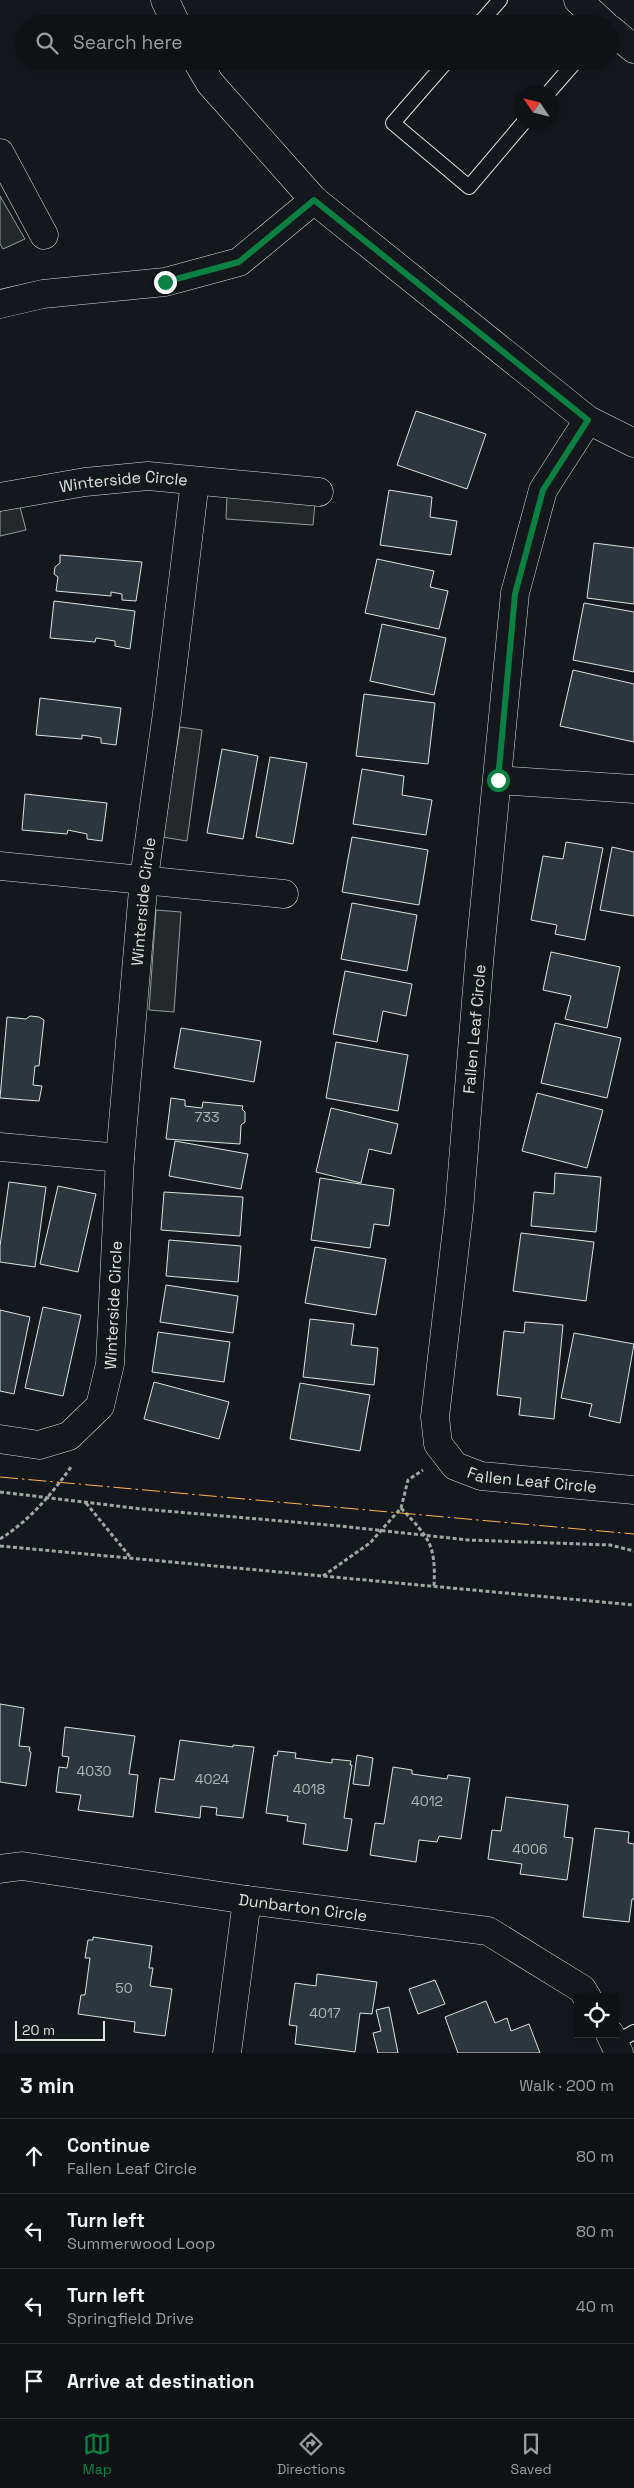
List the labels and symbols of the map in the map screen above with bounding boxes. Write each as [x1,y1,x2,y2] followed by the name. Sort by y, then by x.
[514,85,559,130] north arrow
[154,271,177,294] route end
[58,466,189,497] street label: Winterside Circle
[487,769,510,792] route start
[127,836,161,967] street label: Winterside Circle
[458,963,491,1095] street label: Fallen Leaf Circle
[195,1108,219,1126] house number: 733
[100,1240,127,1370] street label: Winterside Circle
[464,1462,598,1498] street label: Fallen Leaf Circle
[76,1762,112,1780] house number: 4030
[195,1770,229,1788] house number: 4024
[293,1780,325,1798] house number: 4018
[411,1792,443,1810] house number: 4012
[512,1840,548,1858] house number: 4006
[237,1889,368,1926] street label: Dunbarton Circle
[115,1979,133,1997] house number: 50
[309,2004,341,2022] house number: 4017
[15,2018,105,2041] scale bar

